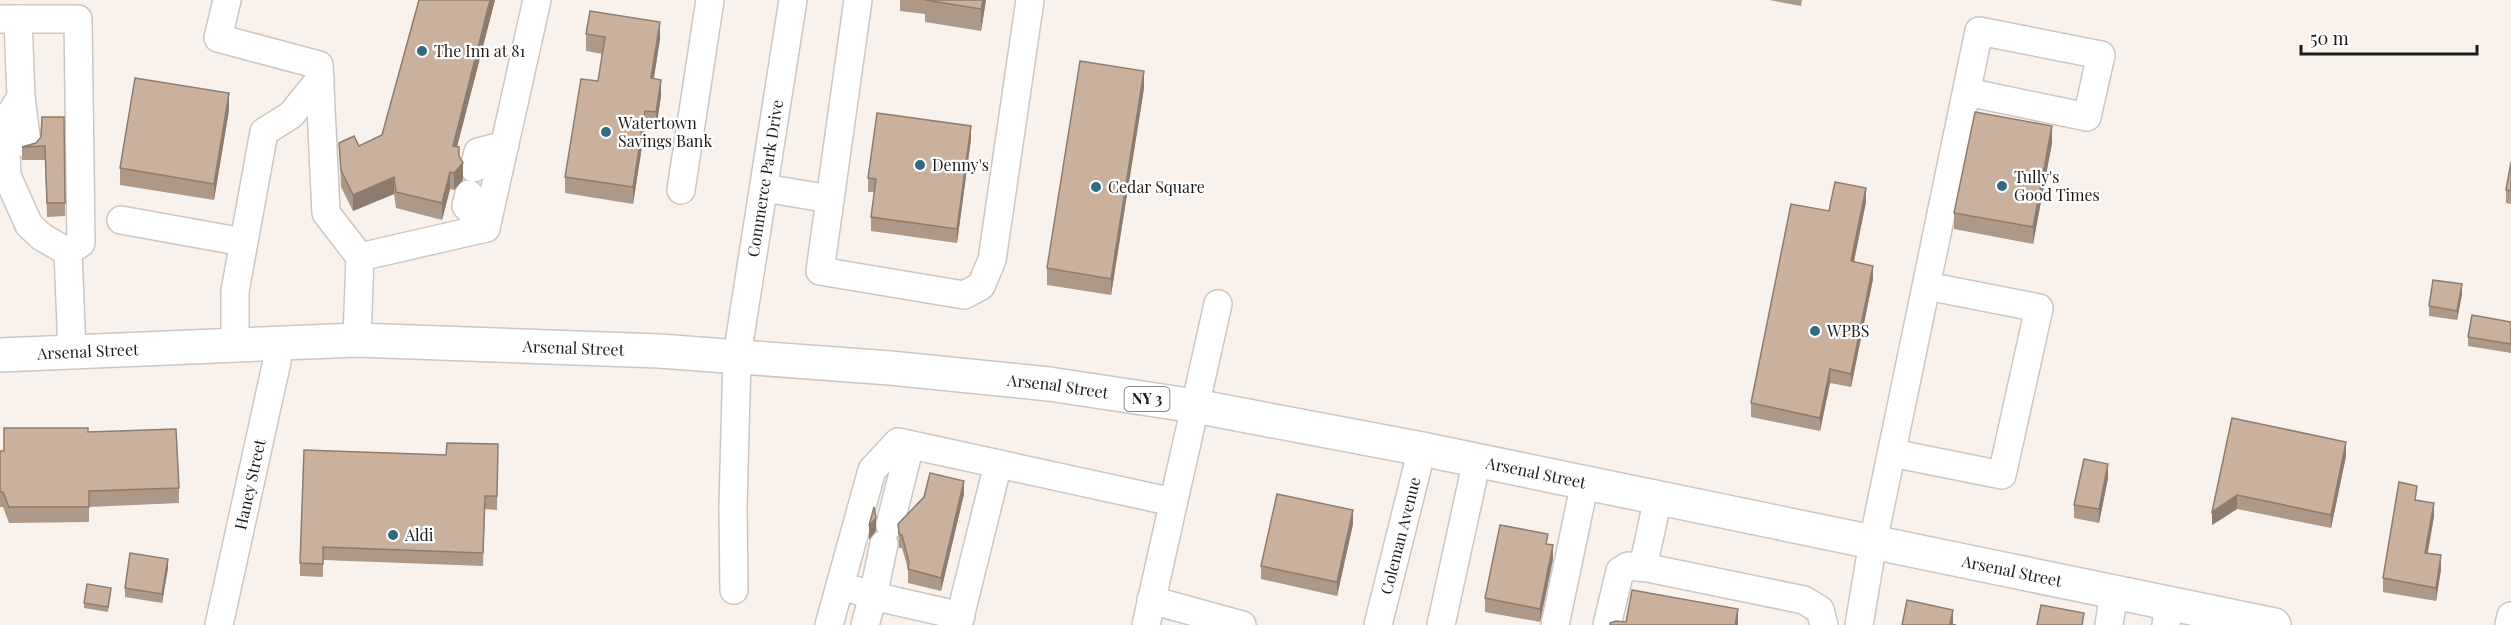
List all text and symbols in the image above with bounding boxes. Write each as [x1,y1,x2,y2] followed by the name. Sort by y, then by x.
[2301,18,2476,56] scale bar
[2310,26,2349,50] text: 50 m
[434,40,526,61] place label: The Inn at 81
[415,44,429,58] marker: The Inn at 81
[742,98,787,258] street label: Commerce Park Drive
[617,112,712,151] place label: Watertown Savings Bank
[599,125,613,139] marker: Watertown Savings Bank
[932,154,989,175] place label: Denny's
[913,158,927,172] marker: Denny's
[2014,166,2100,205] place label: Tully's Good Times
[1108,176,1205,197] place label: Cedar Square
[1995,179,2009,193] marker: Tully's Good Times
[1089,180,1103,194] marker: Cedar Square
[1826,320,1869,341] place label: WPBS
[1808,324,1822,338] marker: WPBS
[521,335,625,360] street label: Arsenal Street
[36,338,139,363] street label: Arsenal Street
[1005,369,1110,403] street label: Arsenal Street
[1124,387,1170,411] road number: NY 3
[229,437,270,532] street label: Haney Street
[1483,451,1588,493] street label: Arsenal Street
[1375,475,1425,596] street label: Coleman Avenue
[404,524,434,545] place label: Aldi
[386,528,400,542] marker: Aldi
[1959,550,2064,591] street label: Arsenal Street

